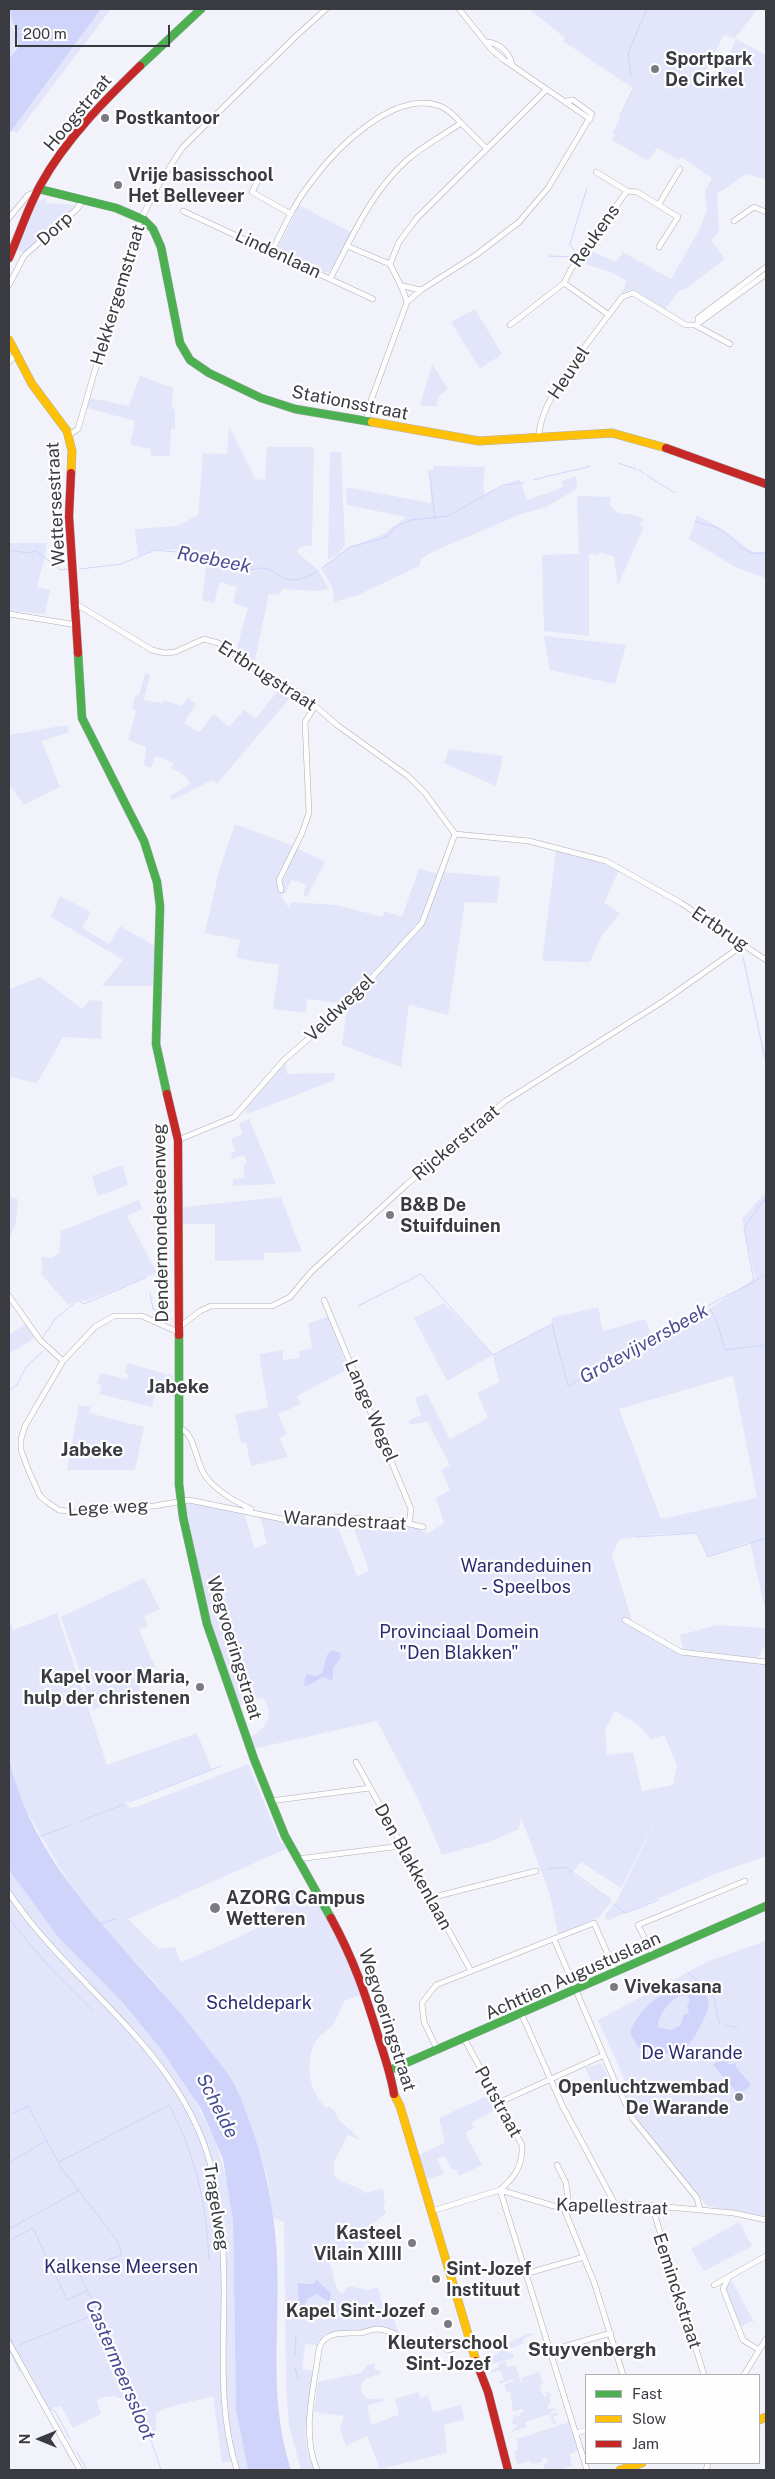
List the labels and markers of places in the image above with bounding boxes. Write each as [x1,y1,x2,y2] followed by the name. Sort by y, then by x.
[665,48,752,90] place label: Sportpark De Cirkel
[649,63,661,75] marker: Sportpark De Cirkel
[115,107,220,129] place label: Postkantoor
[99,112,111,124] marker: Postkantoor
[128,164,274,206] place label: Vrije basisschool Het Belleveer
[112,179,124,191] marker: Vrije basisschool Het Belleveer
[400,1194,501,1236] place label: B&B De Stuifduinen
[384,1209,396,1221] marker: B&B De Stuifduinen
[24,1666,190,1708] place label: Kapel voor Maria, hulp der christenen
[194,1681,206,1693] marker: Kapel voor Maria, hulp der christenen
[226,1887,365,1930] place label: AZORG Campus Wetteren
[208,1901,222,1915] marker: AZORG Campus Wetteren
[624,1976,722,1998] place label: Vivekasana
[608,1981,620,1993] marker: Vivekasana
[558,2076,729,2118] place label: Openluchtzwembad De Warande
[733,2091,745,2103] marker: Openluchtzwembad De Warande
[314,2222,402,2264] place label: Kasteel Vilain XIIII
[406,2237,418,2249] marker: Kasteel Vilain XIIII
[446,2258,531,2300] place label: Sint-Jozef Instituut
[430,2273,442,2285] marker: Sint-Jozef Instituut
[286,2300,425,2322] place label: Kapel Sint-Jozef
[429,2305,441,2317] marker: Kapel Sint-Jozef
[442,2318,454,2330] marker: Kleuterschool Sint-Jozef
[388,2332,508,2374] place label: Kleuterschool Sint-Jozef

